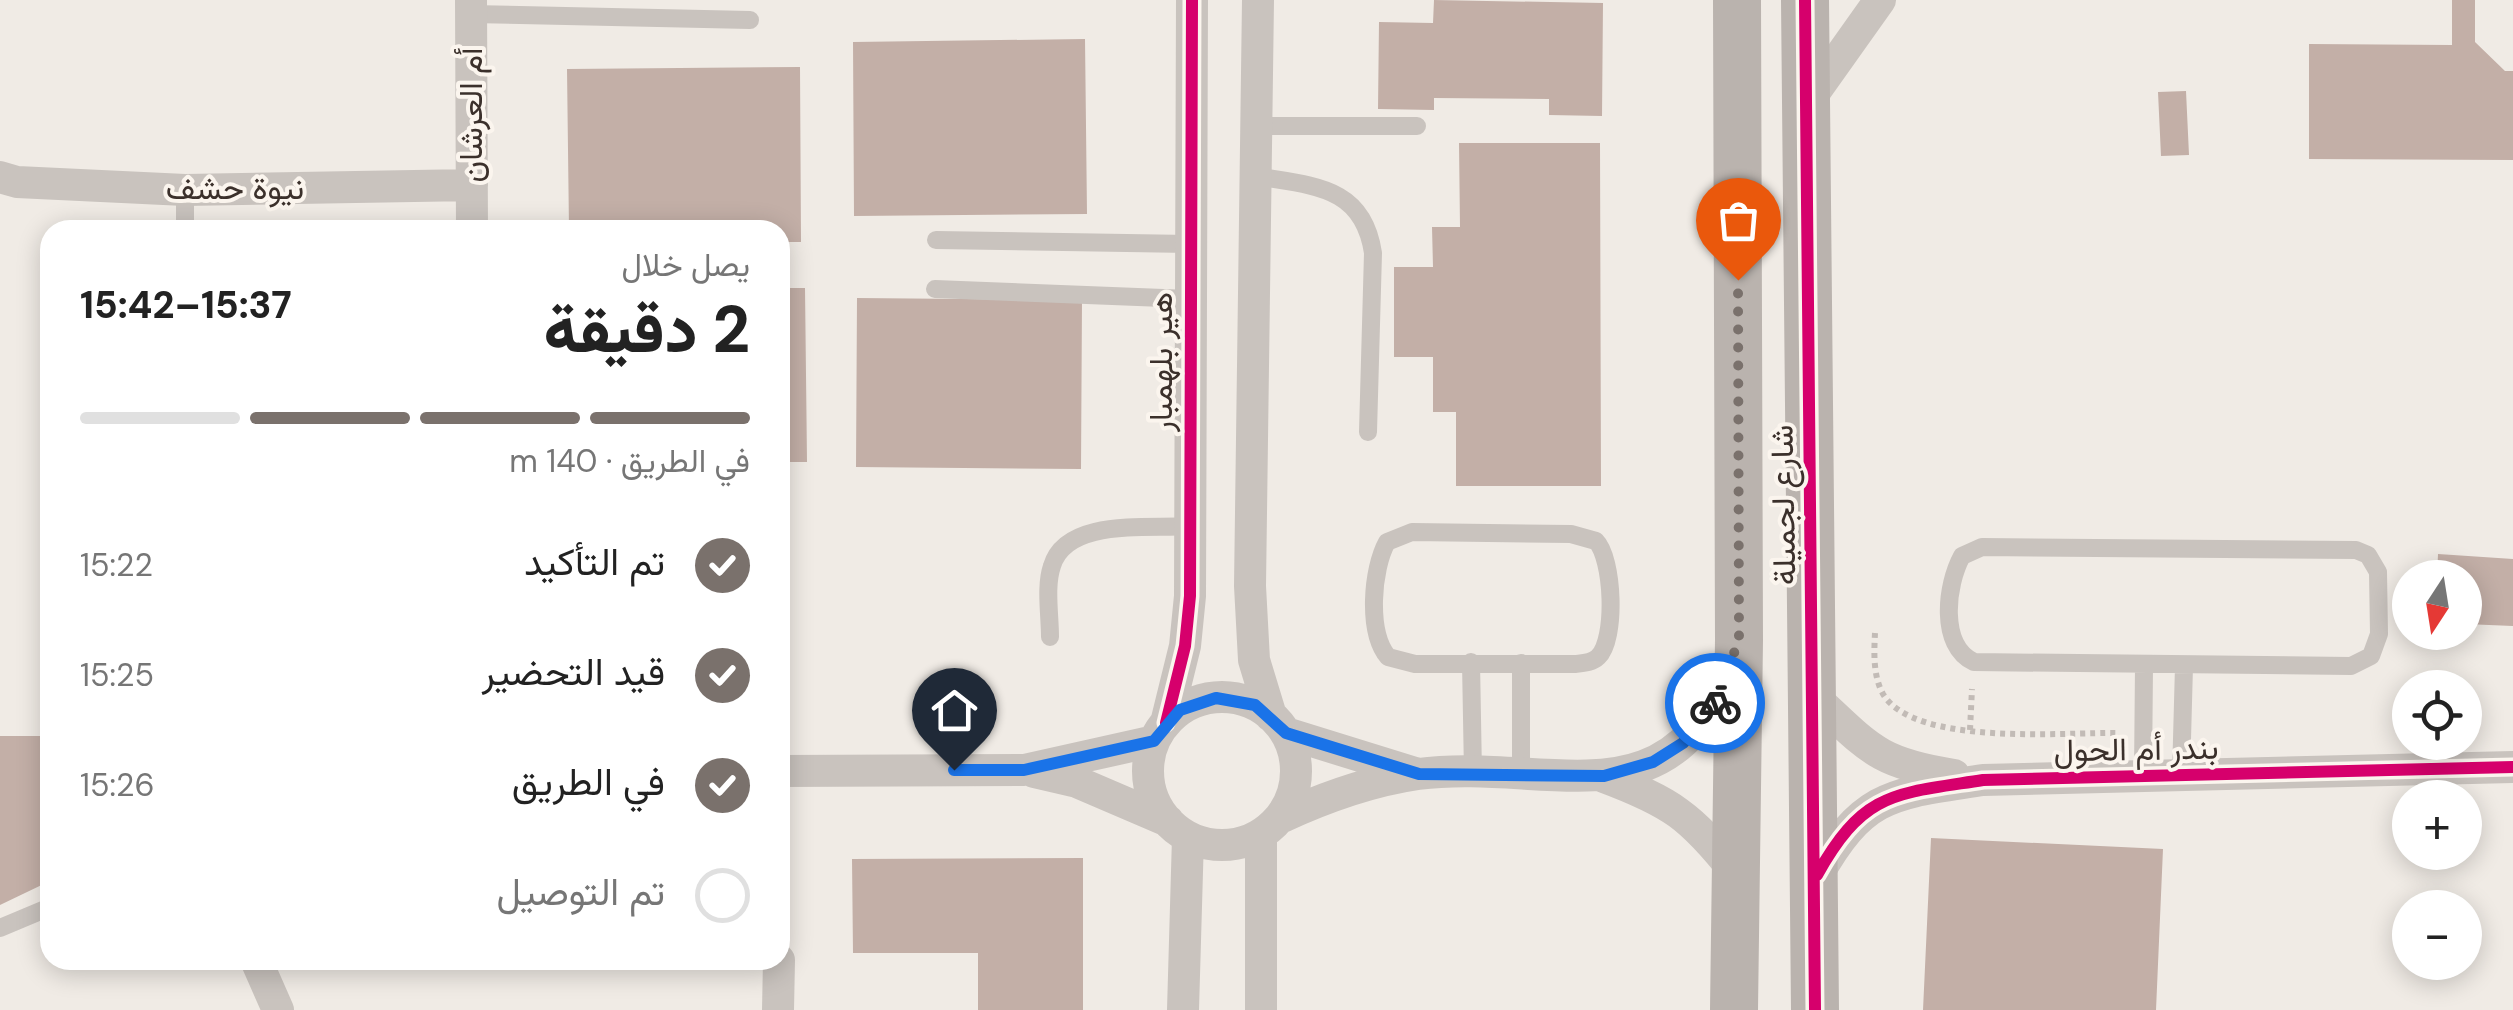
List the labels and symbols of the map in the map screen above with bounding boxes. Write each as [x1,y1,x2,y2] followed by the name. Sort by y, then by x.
[450,47,492,183] street label: أم العرشان
[166,167,304,209] street label: نيوة حشف
[1696,178,1781,281] pin
[1140,292,1182,433] street label: هير بلهمبار
[1761,424,1806,586] street label: شارع لجميلة
[2392,560,2482,650] north arrow
[1665,653,1765,753] courier
[912,668,997,771] pin
[2053,727,2219,771] street label: بندر أم الحول

